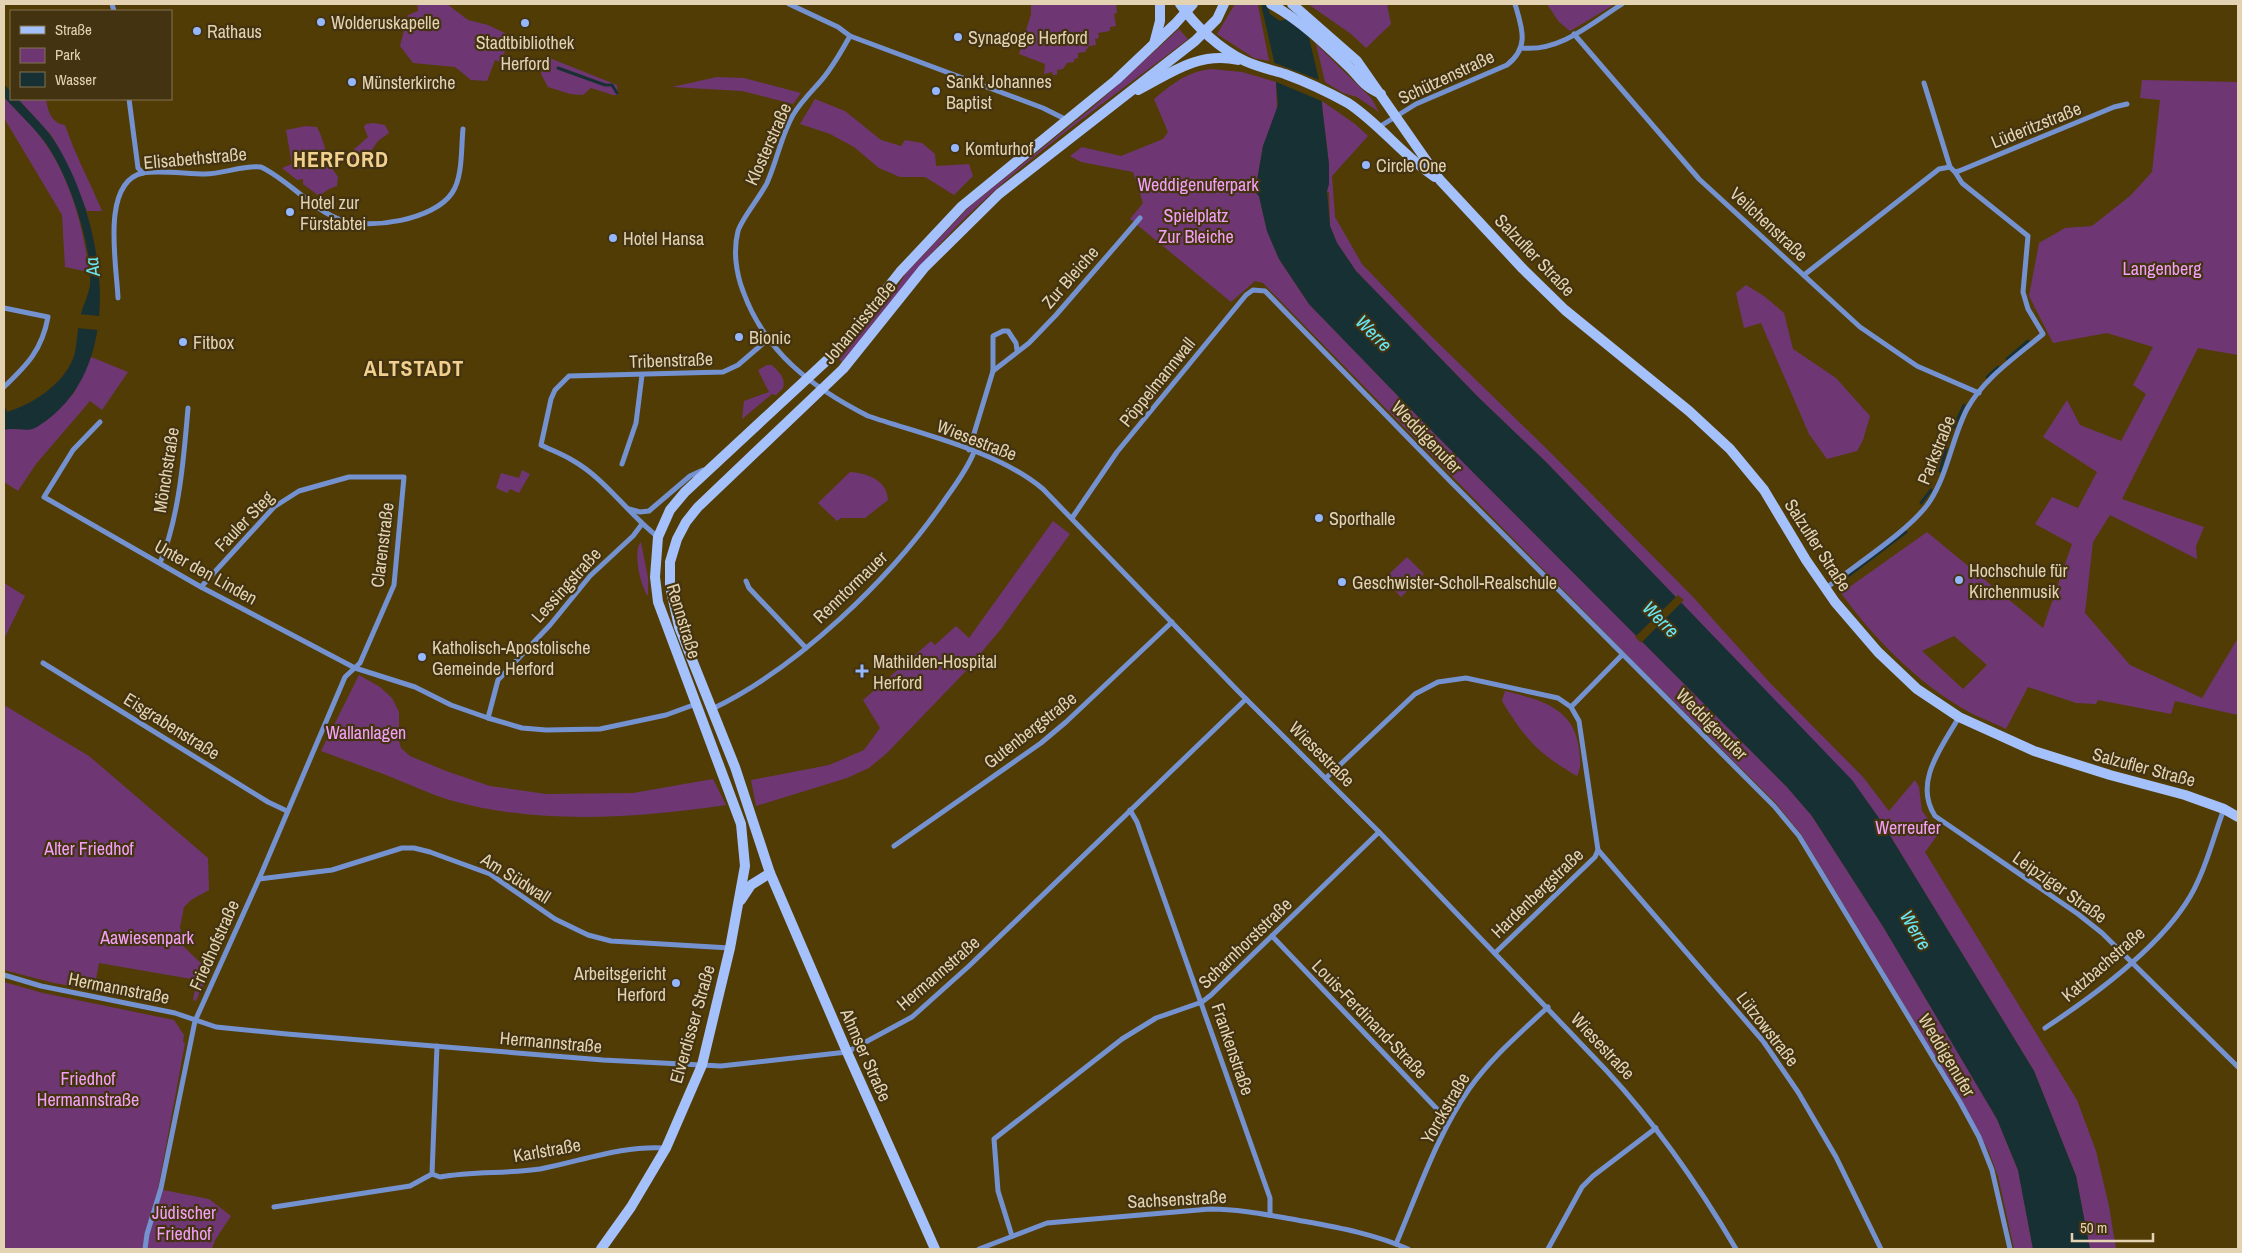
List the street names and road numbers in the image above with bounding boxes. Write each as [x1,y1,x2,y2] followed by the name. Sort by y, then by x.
[1394,44,1498,110] street label: Schützenstraße
[1987,96,2085,154] street label: Lüderitzstraße
[739,99,797,189] street label: Klosterstraße
[142,141,248,175] street label: Elisabethstraße
[1724,181,1814,267] street label: Veilchenstraße
[1489,208,1581,302] street label: Salzufler Straße
[1036,240,1104,314] street label: Zur Bleiche
[817,275,901,369] street label: Johannisstraße
[1113,332,1201,432] street label: Pöppelmannwall
[629,346,713,374] street label: Tribenstraße
[1386,395,1468,479] street label: Weddigenufer
[1911,412,1961,488] street label: Parkstraße
[933,413,1021,467] street label: Wiesestraße
[147,426,185,514] street label: Mönchstraße
[209,485,280,557] street label: Fauler Steg
[1779,494,1857,596] street label: Salzufler Straße
[364,501,400,589] street label: Clarenstraße
[150,533,262,611] street label: Unter den Linden
[525,542,607,628] street label: Lessingstraße
[807,545,893,629] street label: Renntormauer
[661,580,707,662] street label: Rennstraße
[1670,682,1754,766] street label: Weddigenufer
[119,686,225,766] street label: Eisgrabenstraße
[978,686,1082,774] street label: Gutenbergstraße
[1284,716,1360,792] street label: Wiesestraße
[2090,741,2198,793] street label: Salzufler Straße
[1485,842,1589,944] street label: Hardenbergstraße
[2008,845,2112,929] street label: Leipziger Straße
[475,846,556,909] street label: Am Südwall
[1193,892,1297,994] street label: Scharnhorststraße
[183,896,245,994] street label: Friedhofstraße
[2056,921,2150,1007] street label: Katzbachstraße
[891,930,985,1016] street label: Hermannstraße
[1307,954,1433,1084] street label: Louis-Ferdinand-Straße
[663,962,721,1086] street label: Elverdisser Straße
[66,966,172,1010] street label: Hermannstraße
[1731,986,1805,1072] street label: Lützowstraße
[1206,1000,1260,1098] street label: Frankenstraße
[834,1004,898,1105] street label: Ahmser Straße
[1565,1007,1641,1085] street label: Wiesestraße
[1912,1009,1982,1101] street label: Weddigenufer
[499,1025,603,1059] street label: Hermannstraße
[1415,1068,1475,1148] street label: Yorckstraße
[511,1132,583,1168] street label: Karlstraße
[1127,1184,1227,1214] street label: Sachsenstraße

